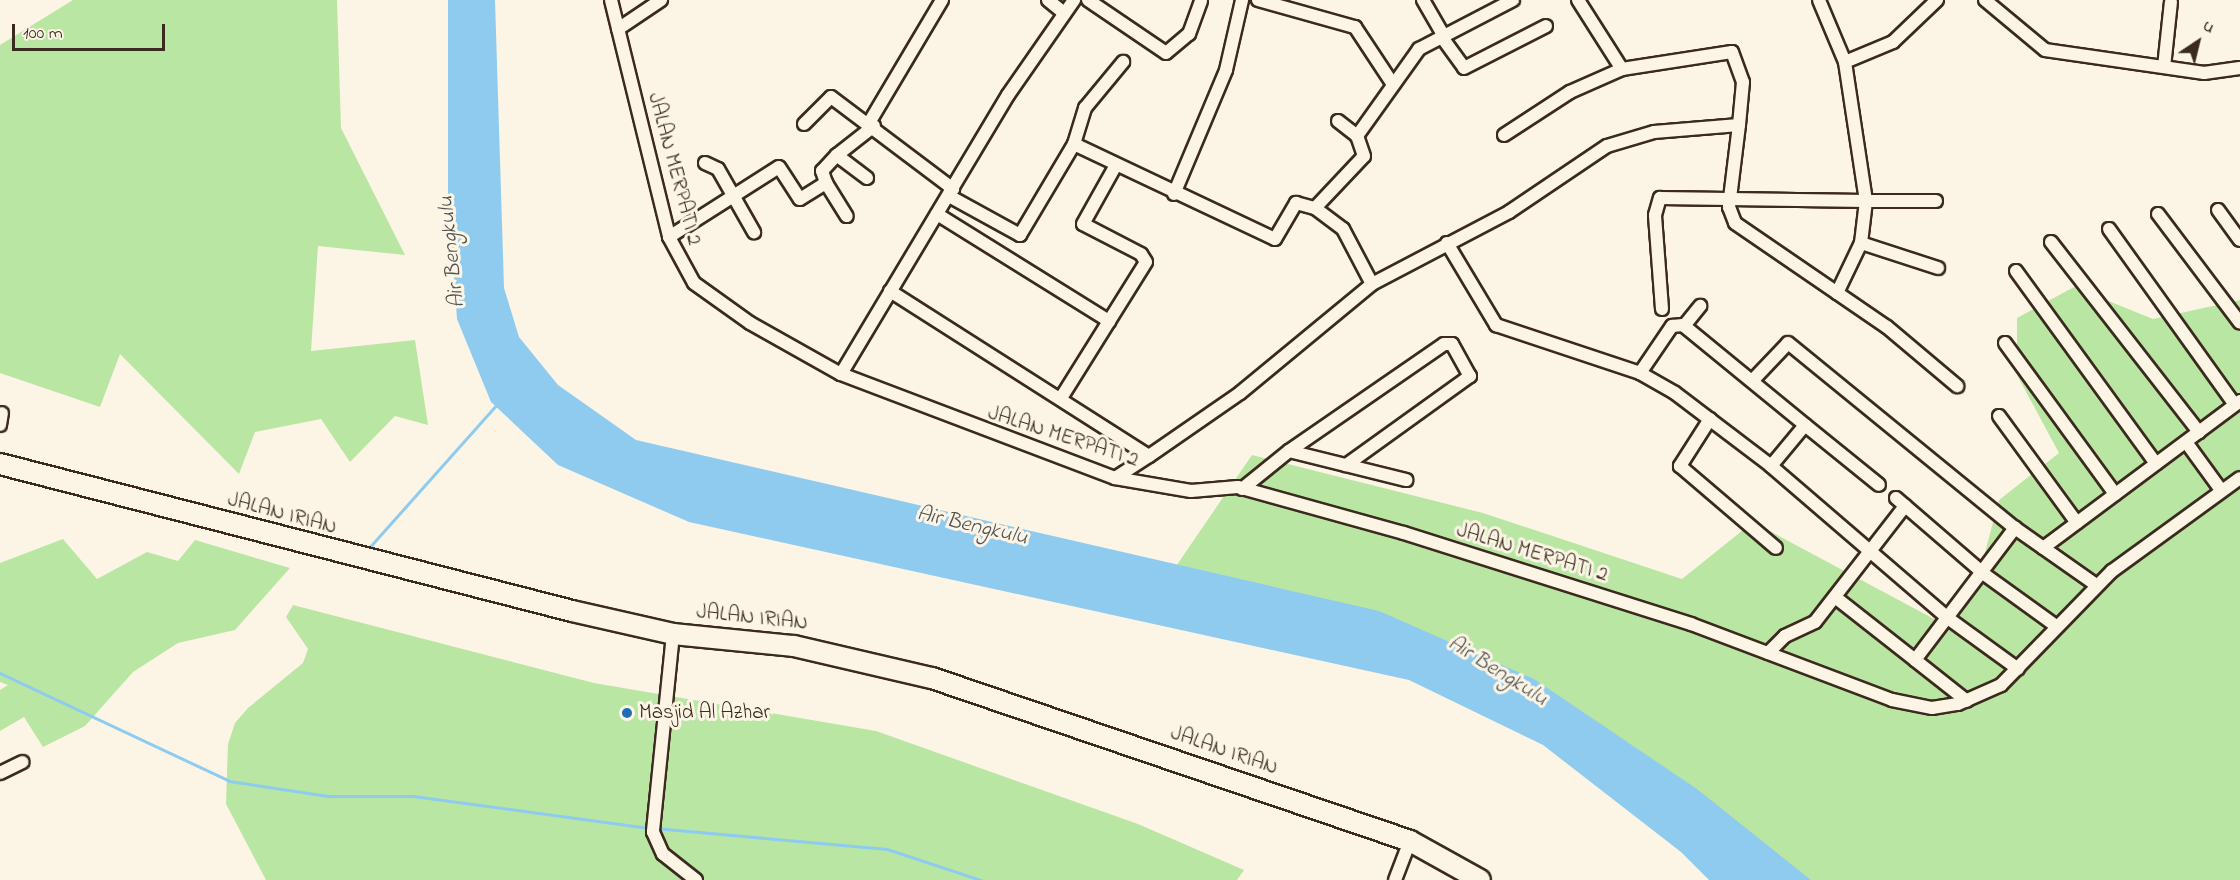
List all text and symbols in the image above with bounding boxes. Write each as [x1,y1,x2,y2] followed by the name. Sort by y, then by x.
[15,12,168,50] scale bar
[2168,12,2228,72] north arrow
[2197,15,2219,40] text: U
[23,21,63,47] text: 100 m
[642,90,706,248] street label: JALAN MERPATI 2
[434,195,472,309] water label: Air Bengkulu
[985,401,1141,473] street label: JALAN MERPATI 2
[225,487,339,541] street label: JALAN IRIAN
[914,501,1030,553] water label: Air Bengkulu
[1453,518,1611,588] street label: JALAN MERPATI 2
[695,600,809,636] street label: JALAN IRIAN
[1442,631,1552,713] water label: Air Bengkulu
[639,700,770,726] place label: Masjid Al Azhar
[620,706,634,720] marker: Masjid Al Azhar
[1167,721,1281,781] street label: JALAN IRIAN

